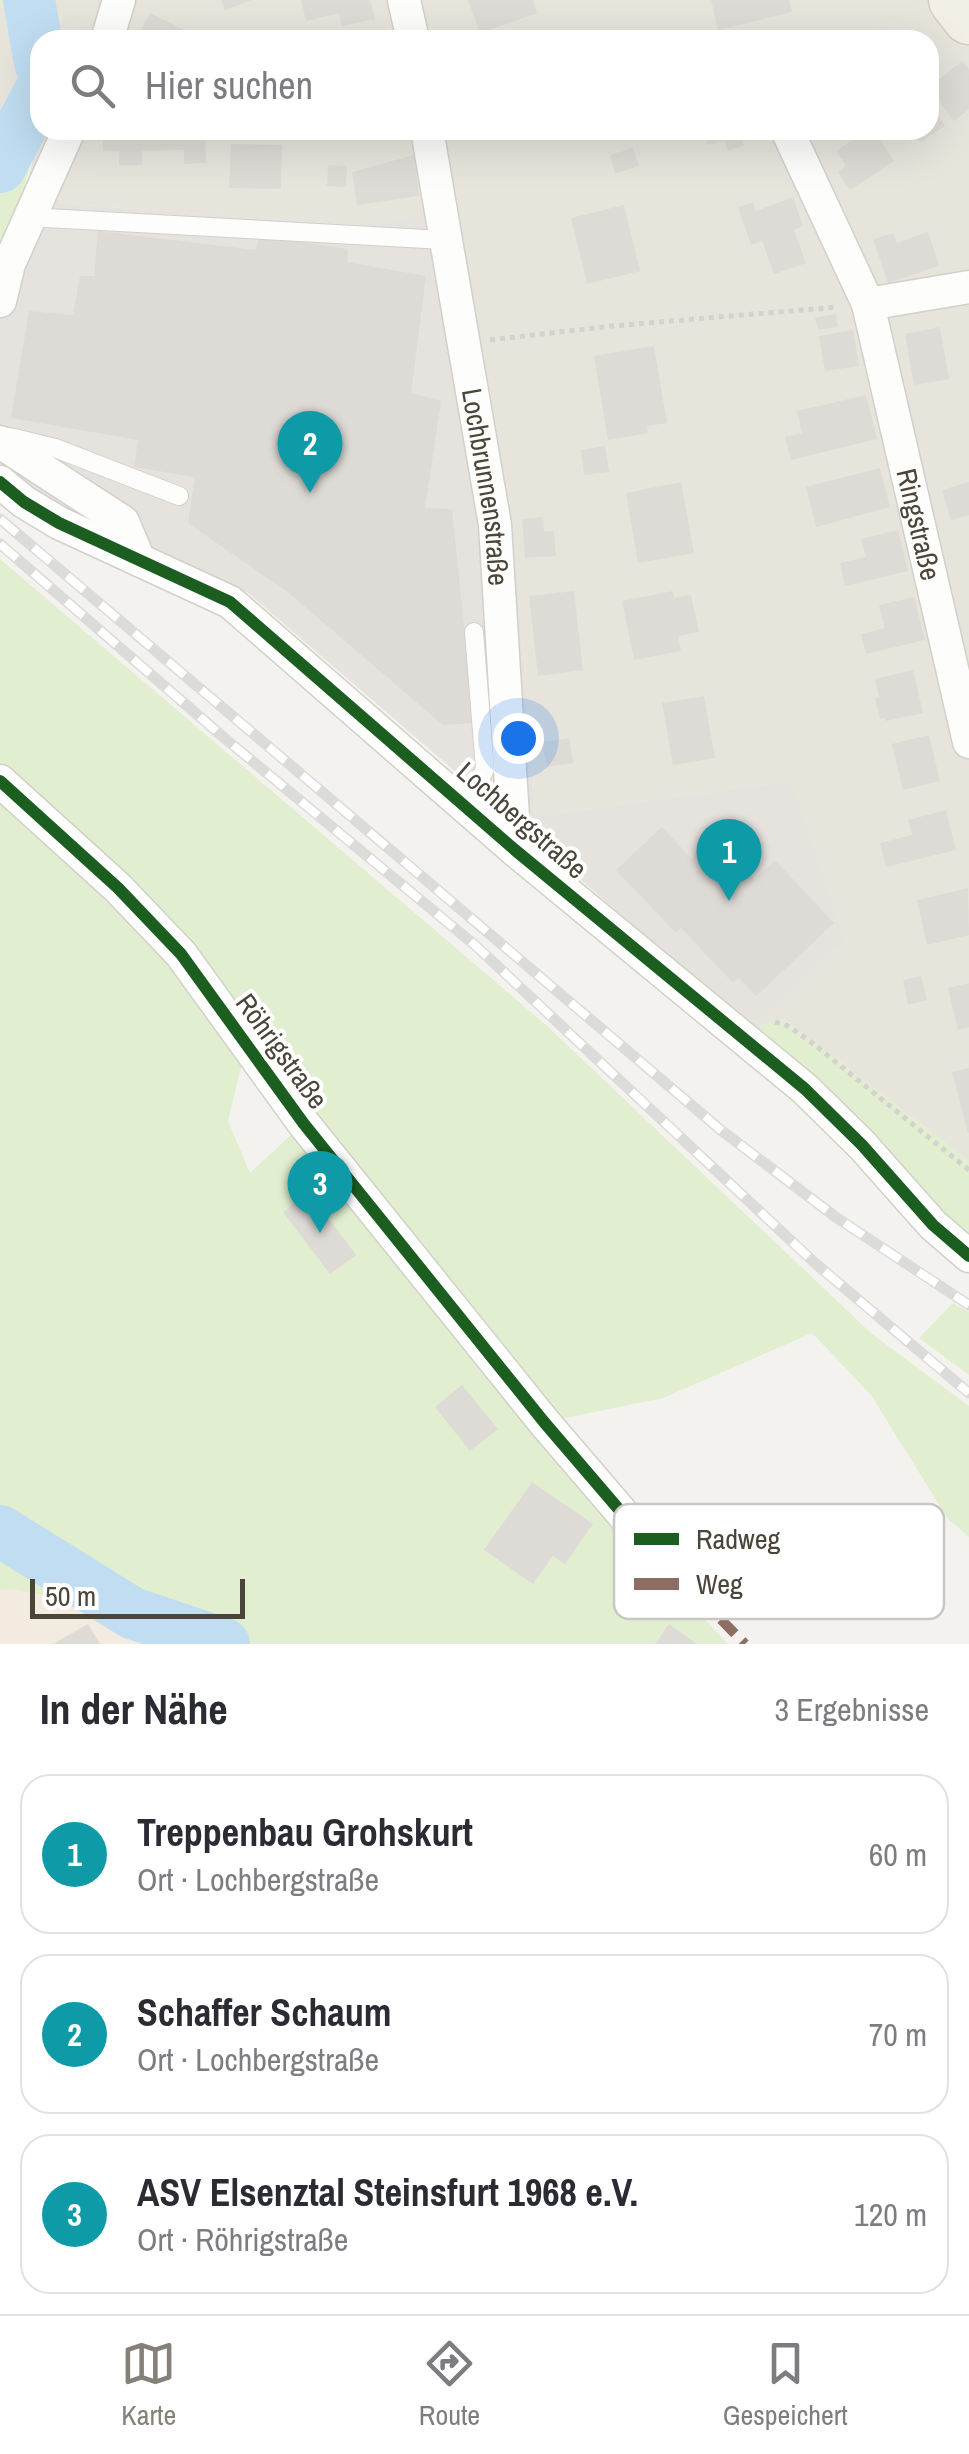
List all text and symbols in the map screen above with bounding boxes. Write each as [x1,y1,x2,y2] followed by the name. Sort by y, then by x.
[30,30,939,140] search box
[65,58,120,113] icon: search
[145,60,313,111] text: Hier suchen
[453,385,518,587] street label: Lochbrunnenstraße
[278,410,342,493] pin: 2
[888,465,950,584] street label: Ringstraße
[493,713,544,764] your location
[449,753,595,887] street label: Lochbergstraße
[696,818,762,901] pin: 1
[227,986,337,1116] street label: Röhrigstraße
[288,1150,352,1233] pin: 3
[614,1504,944,1619] legend
[696,1520,780,1558] text: Radweg
[696,1565,743,1603] text: Weg
[30,1574,245,1618] scale bar
[45,1577,96,1615] text: 50 m
[40,1681,228,1737] text: In der Nähe
[774,1688,929,1731] text: 3 Ergebnisse
[137,1807,473,1858] text: Treppenbau Grohskurt
[67,1833,82,1876] text: 1
[869,1833,927,1876] text: 60 m
[137,1858,379,1901] text: Ort · Lochbergstraße
[137,1987,392,2038] text: Schaffer Schaum
[67,2013,82,2056] text: 2
[869,2013,927,2056] text: 70 m
[137,2038,379,2081] text: Ort · Lochbergstraße
[137,2167,638,2218] text: ASV Elsenztal Steinsfurt 1968 e.V.
[67,2193,82,2236] text: 3
[854,2193,927,2236] text: 120 m
[137,2218,348,2261] text: Ort · Röhrigstraße
[121,2336,176,2434] tab: Karte
[419,2336,480,2434] tab: Route
[723,2336,848,2434] tab: Gespeichert

